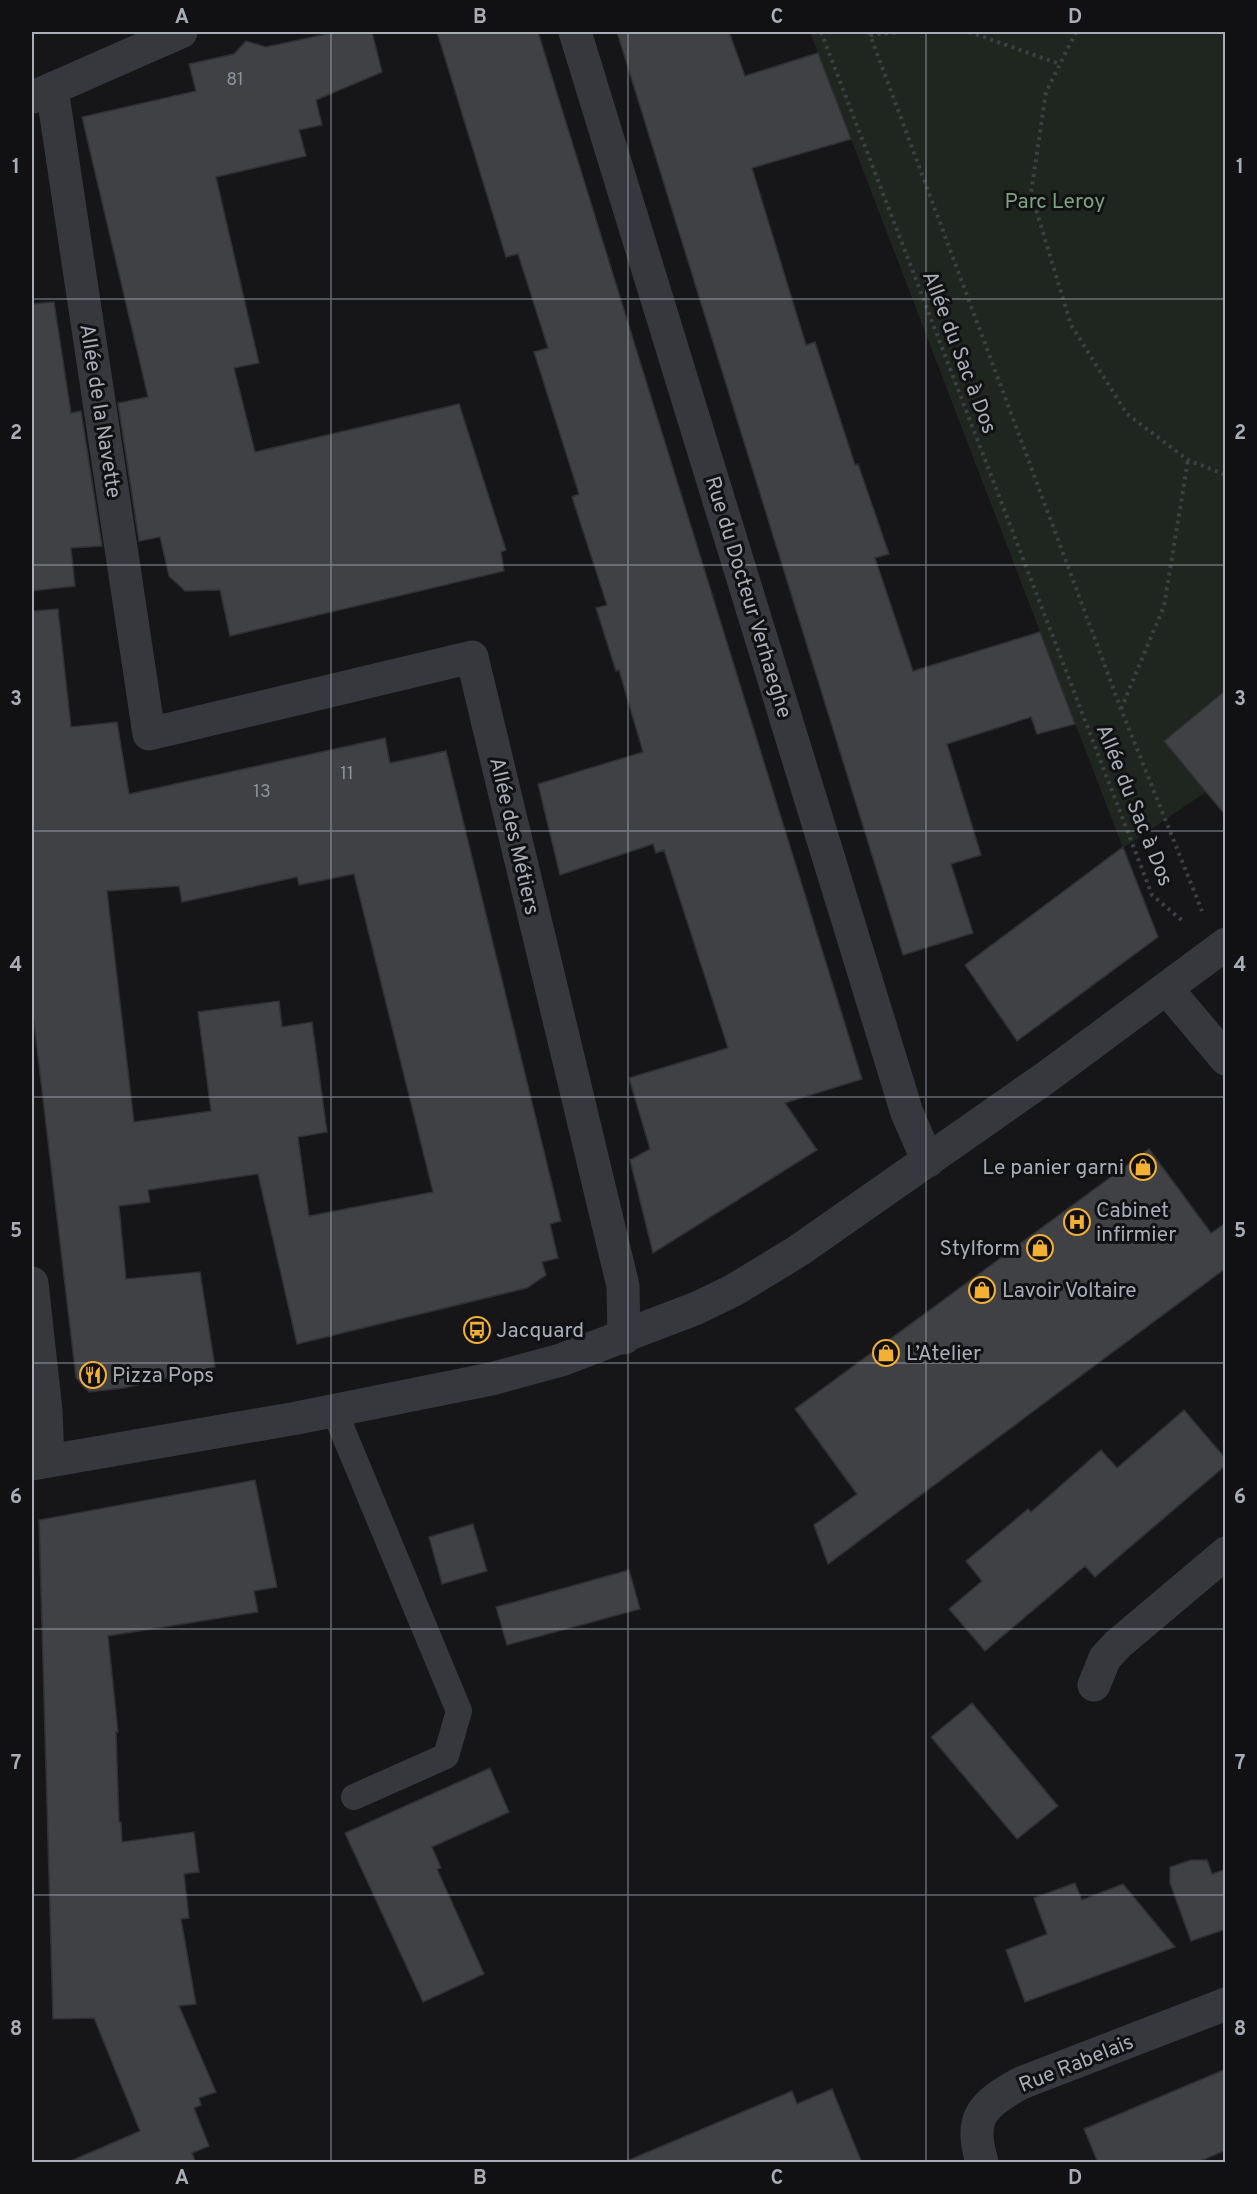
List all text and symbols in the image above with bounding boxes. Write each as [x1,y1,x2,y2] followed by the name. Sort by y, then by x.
[175,5,189,31] text: A
[473,5,487,31] text: B
[771,5,783,31] text: C
[1068,5,1082,31] text: D
[226,69,244,92] house number: 81
[12,155,20,181] text: 1
[1236,155,1244,181] text: 1
[1005,189,1105,216] park label: Parc Leroy
[915,267,1002,438] street label: Allée du Sac à Dos
[72,322,127,500] street label: Allée de la Navette
[10,421,22,447] text: 2
[1234,421,1246,447] text: 2
[698,473,797,722] street label: Rue du Docteur Verhaeghe
[10,687,22,713] text: 3
[1234,687,1246,713] text: 3
[1089,721,1178,890] street label: Allée du Sac à Dos
[482,755,545,918] street label: Allée des Métiers
[340,763,354,786] house number: 11
[253,781,271,804] house number: 13
[10,953,22,979] text: 4
[1234,953,1246,979] text: 4
[1128,1152,1158,1182] shop icon: Le panier garni
[982,1155,1124,1182] place label: Le panier garni
[1096,1198,1176,1249] place label: Cabinet infirmier
[1062,1207,1092,1237] hospital icon: Cabinet infirmier
[10,1219,22,1245] text: 5
[1234,1219,1246,1245] text: 5
[1025,1233,1055,1263] shop icon: Stylform
[940,1236,1020,1263] place label: Stylform
[967,1275,997,1305] shop icon: Lavoir Voltaire
[1002,1278,1137,1305] place label: Lavoir Voltaire
[462,1315,492,1345] bus stop icon: Jacquard
[496,1318,584,1345] place label: Jacquard
[871,1338,901,1368] shop icon: L’Atelier
[906,1341,981,1368] place label: L’Atelier
[78,1360,108,1390] restaurant icon: Pizza Pops
[112,1363,214,1390] place label: Pizza Pops
[10,1485,22,1511] text: 6
[1234,1485,1246,1511] text: 6
[11,1751,21,1777] text: 7
[1235,1751,1245,1777] text: 7
[10,2017,22,2043] text: 8
[1234,2017,1246,2043] text: 8
[1015,2029,1138,2100] street label: Rue Rabelais
[175,2166,189,2192] text: A
[473,2166,487,2192] text: B
[771,2166,783,2192] text: C
[1068,2166,1082,2192] text: D

